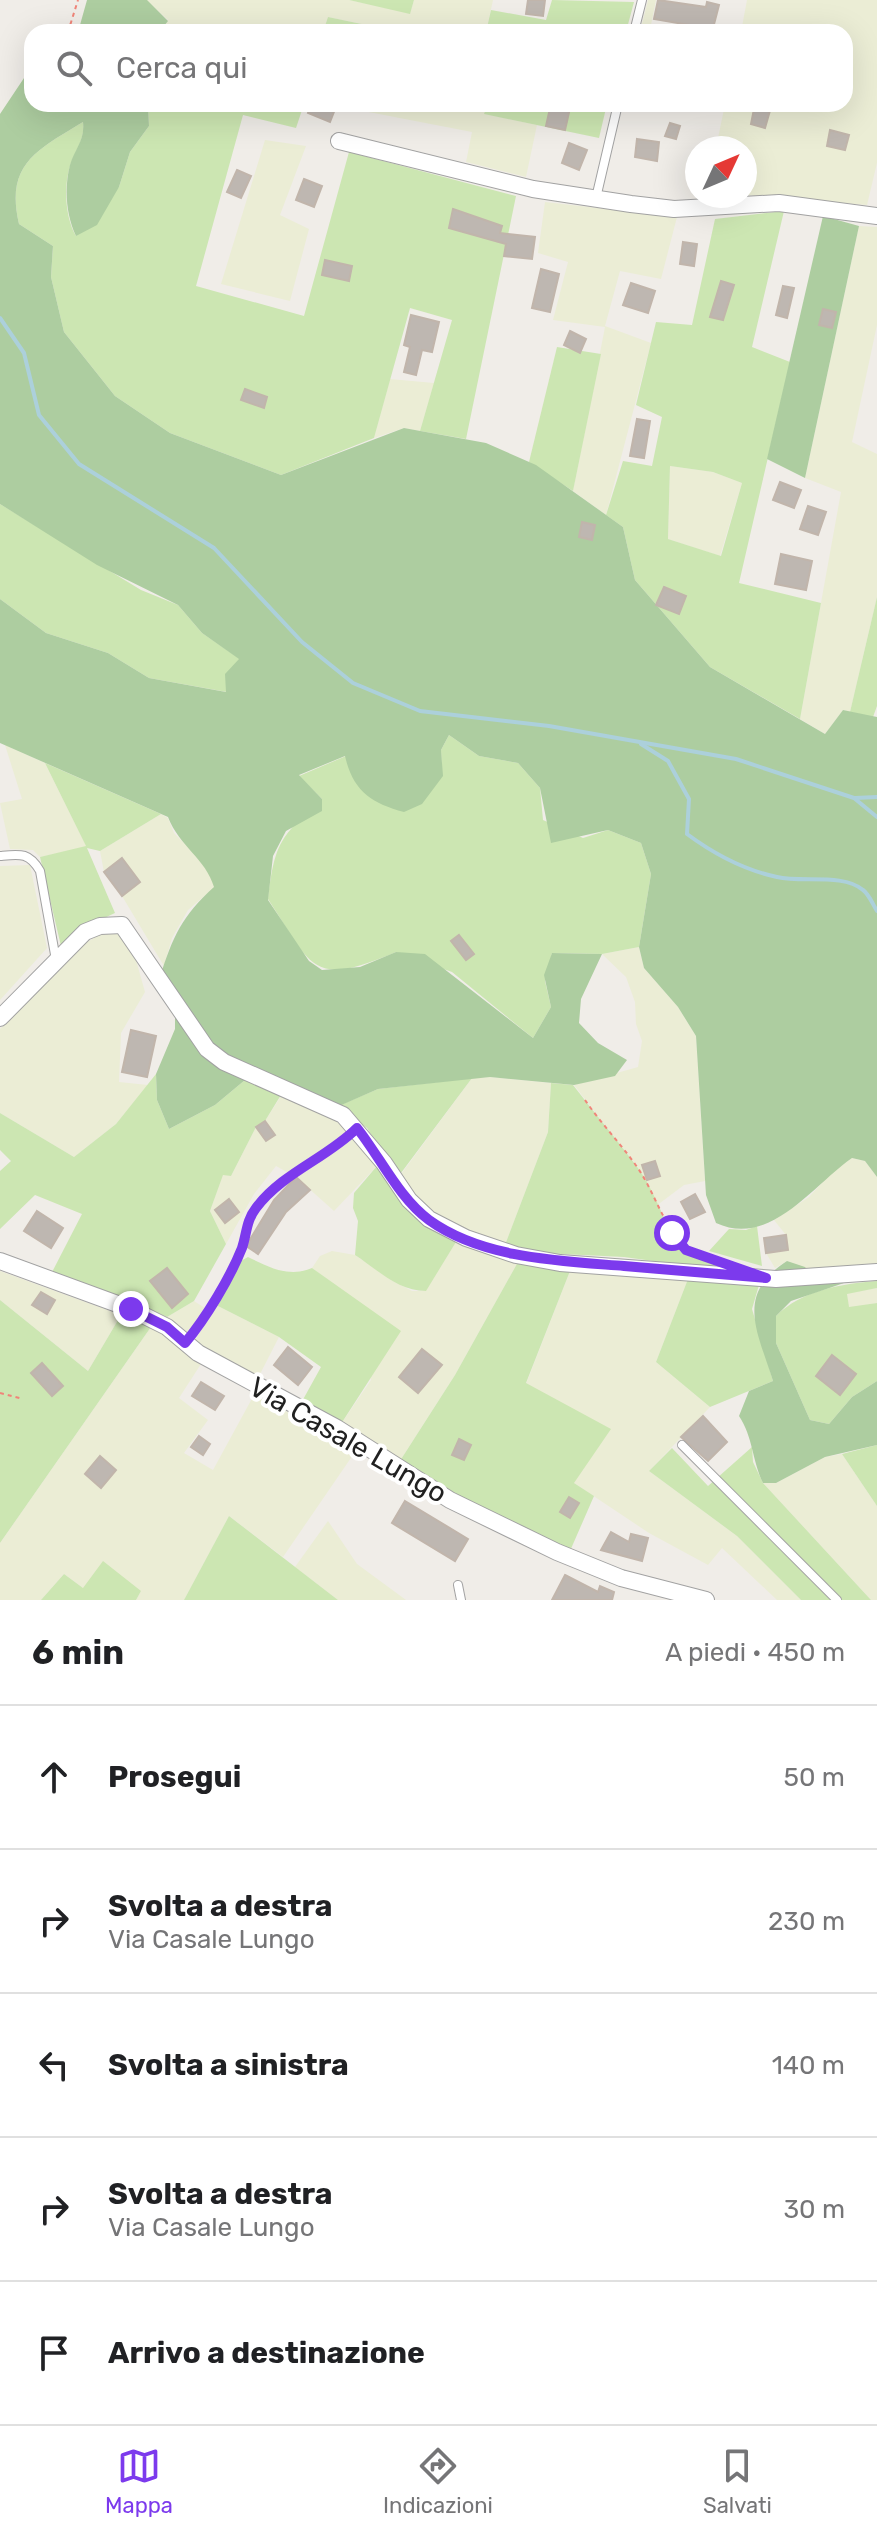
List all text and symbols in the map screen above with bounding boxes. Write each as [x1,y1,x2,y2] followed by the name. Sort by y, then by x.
[24,24,853,112] search box
[52,46,96,90] icon: search
[116,50,248,86] text: Cerca qui
[685,136,757,208] north arrow
[654,1215,690,1251] route start
[113,1291,149,1327] route end
[243,1370,453,1510] street label: Via Casale Lungo
[32,1632,124,1673] text: 6 min
[665,1637,845,1668] text: A piedi · 450 m
[32,1755,76,1799] icon: ahead
[108,1759,241,1795] text: Prosegui
[784,1762,845,1793] text: 50 m
[108,1888,333,1924] text: Svolta a destra
[32,1899,76,1943] icon: right
[768,1906,845,1937] text: 230 m
[108,1924,315,1955] text: Via Casale Lungo
[32,2043,76,2087] icon: left
[108,2047,349,2083] text: Svolta a sinistra
[772,2050,845,2081] text: 140 m
[108,2176,333,2212] text: Svolta a destra
[32,2187,76,2231] icon: right
[783,2194,845,2225] text: 30 m
[108,2212,315,2243] text: Via Casale Lungo
[32,2331,76,2375] icon: arrive
[108,2335,425,2371] text: Arrivo a destinazione
[105,2444,173,2519] tab: Mappa
[383,2444,493,2519] tab: Indicazioni
[703,2444,772,2519] tab: Salvati

